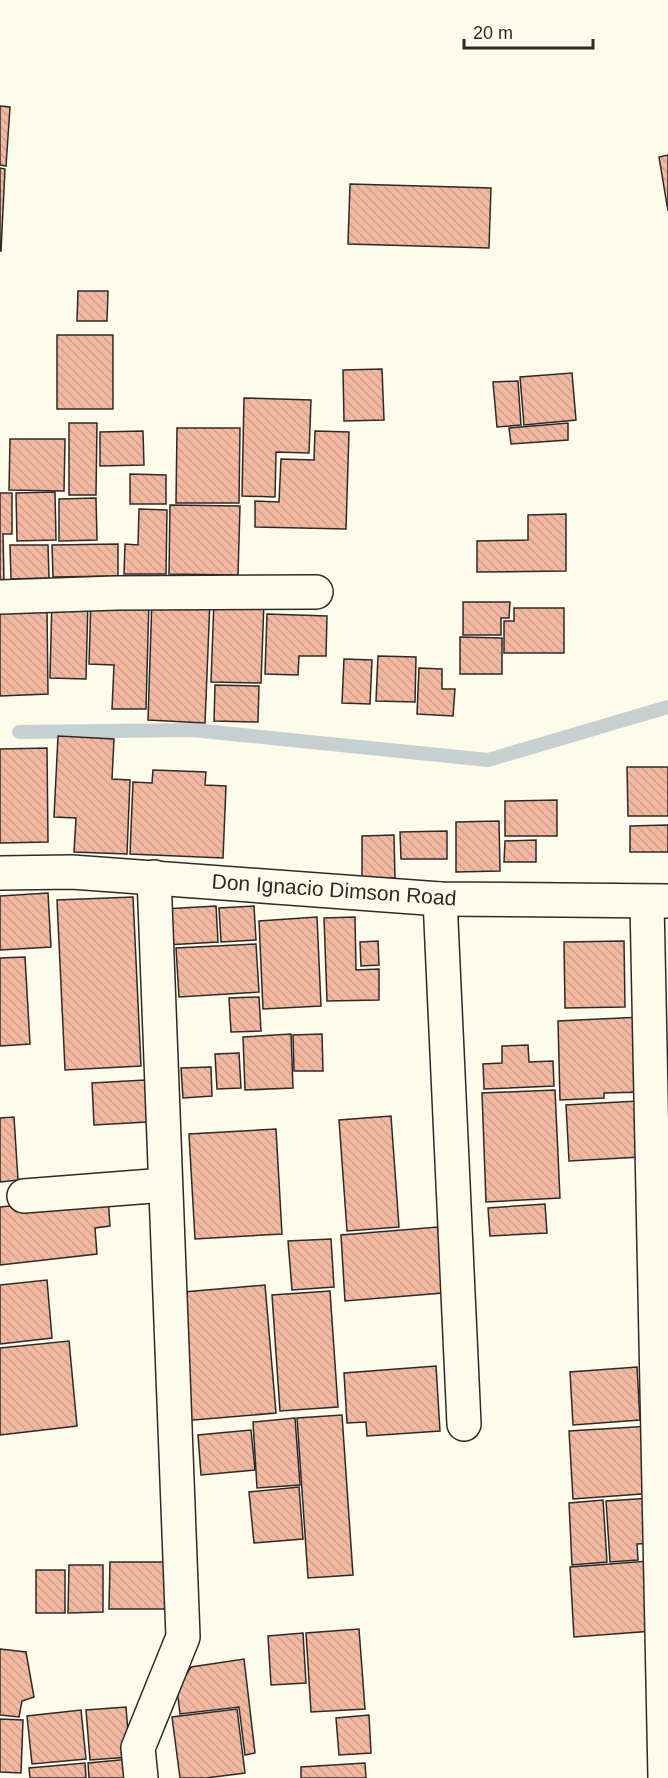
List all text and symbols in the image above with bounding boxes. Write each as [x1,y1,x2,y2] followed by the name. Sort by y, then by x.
[464,12,593,50] scale bar
[473,23,513,43] text: 20 m
[211,869,457,910] street label: Don Ignacio Dimson Road

